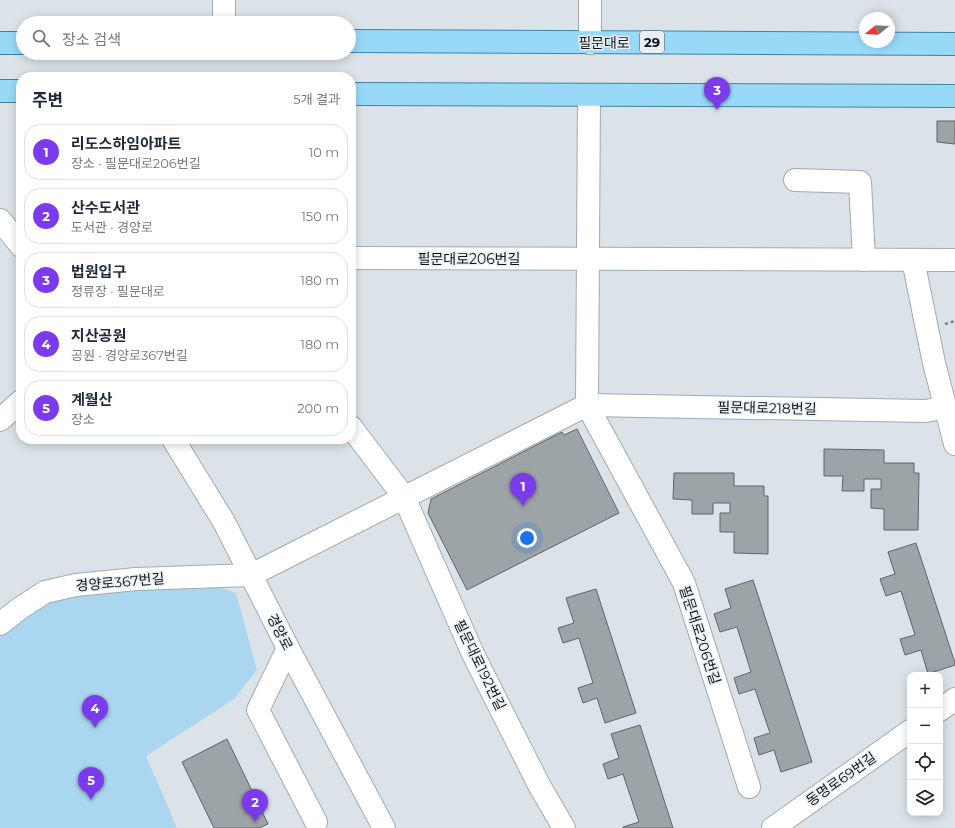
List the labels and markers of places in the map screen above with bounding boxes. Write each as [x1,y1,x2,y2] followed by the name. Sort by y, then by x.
[704,77,730,110] pin: 3
[510,473,536,506] pin: 1
[82,695,108,728] pin: 4
[78,767,104,800] pin: 5
[242,789,268,822] pin: 2

